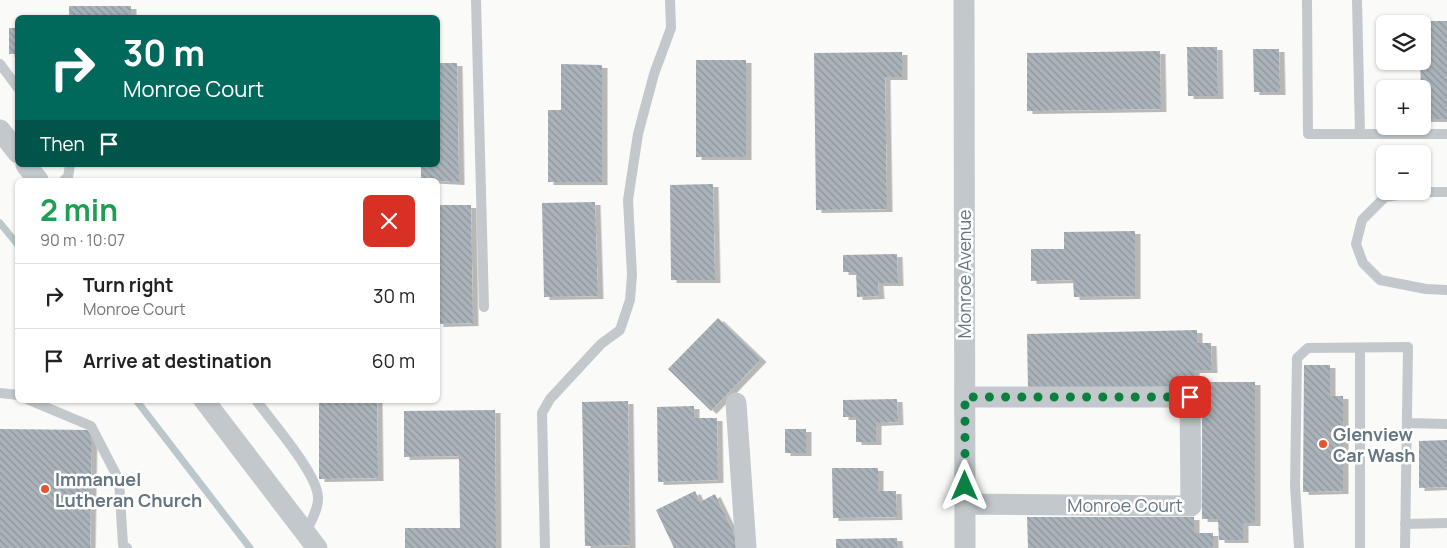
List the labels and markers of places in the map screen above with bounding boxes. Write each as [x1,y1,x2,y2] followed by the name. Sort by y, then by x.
[1169,376,1211,418] pin
[1333,422,1416,467] place label: Glenview Car Wash
[1317,438,1329,450] marker: Glenview Car Wash
[55,467,202,512] place label: Immanuel Lutheran Church
[39,483,51,495] marker: Immanuel Lutheran Church

